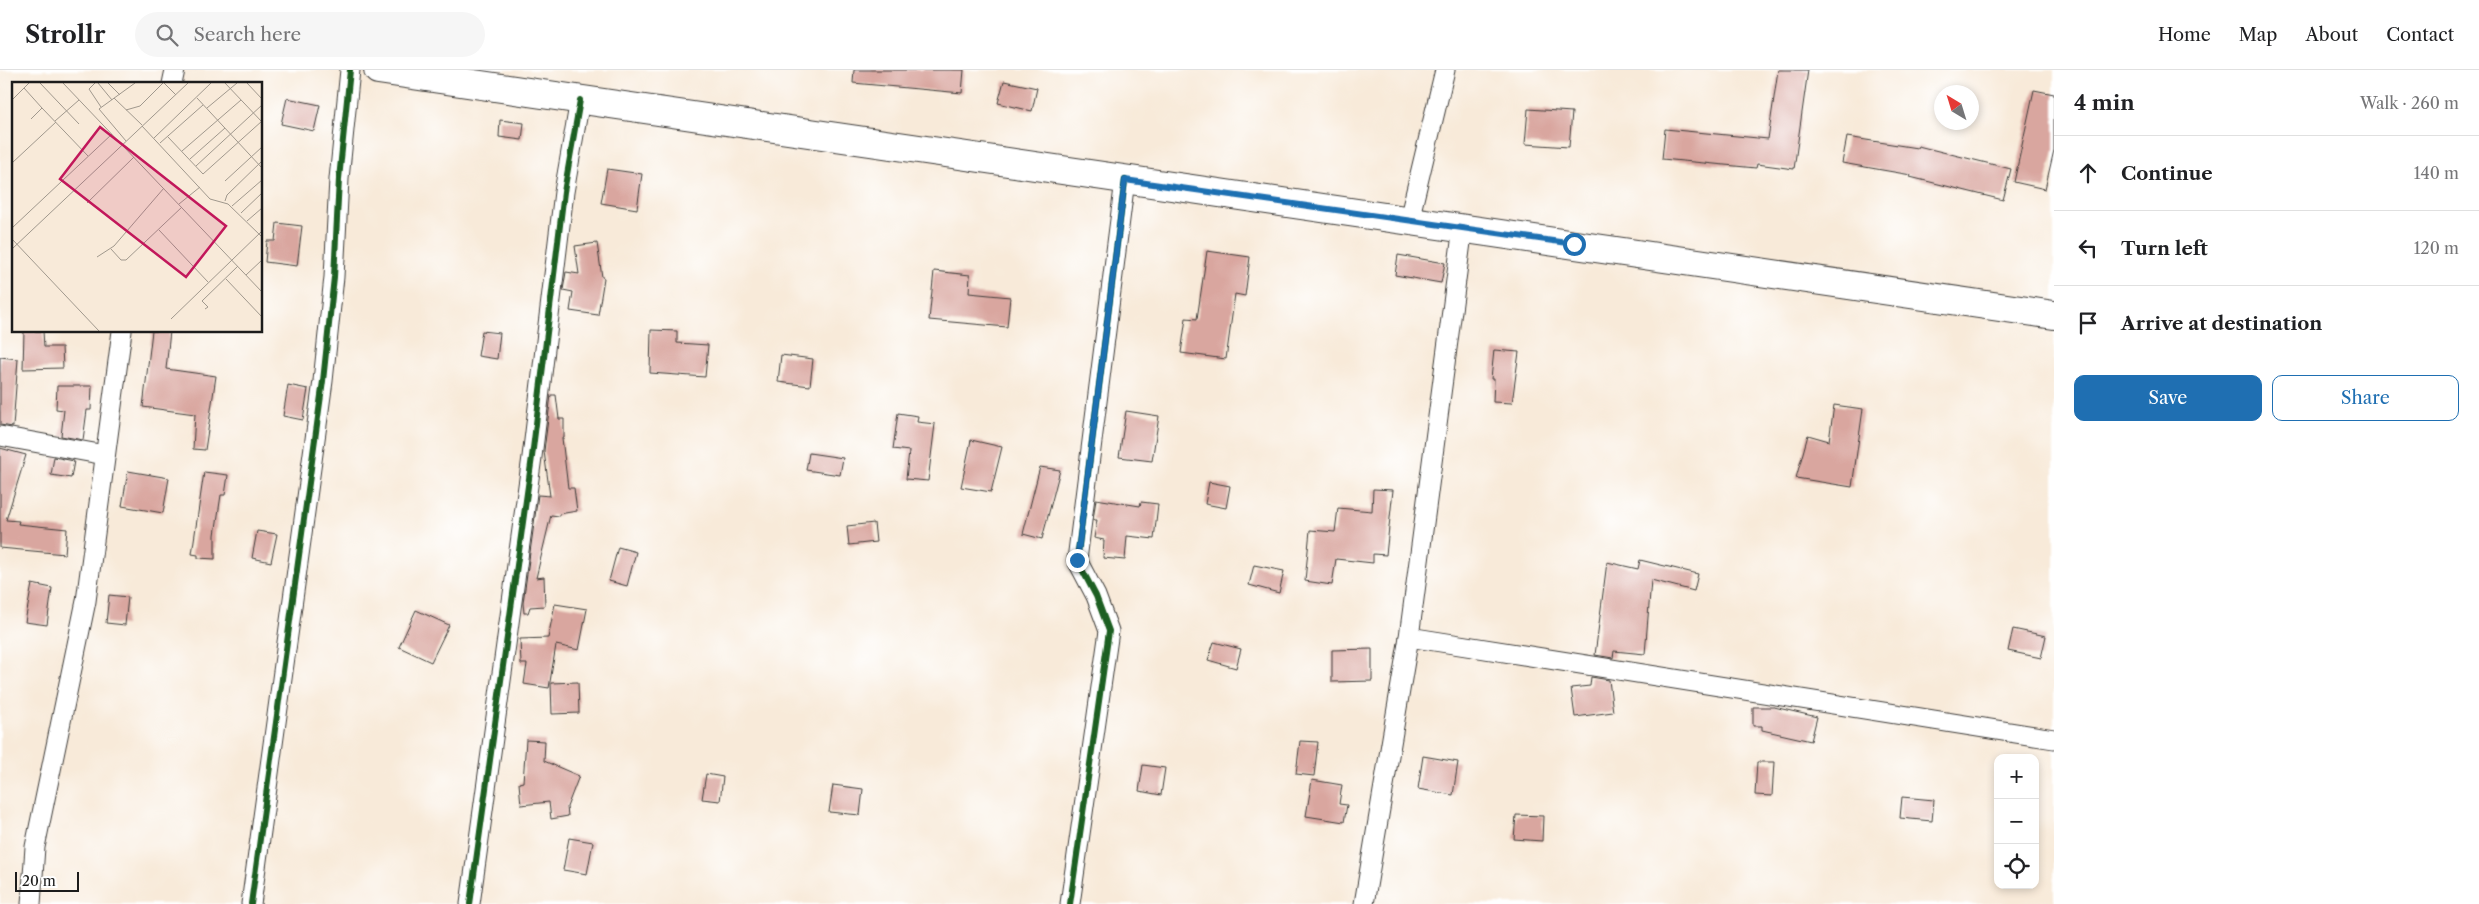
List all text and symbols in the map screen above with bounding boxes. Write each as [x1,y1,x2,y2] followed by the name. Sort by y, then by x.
[135,12,485,57] search box
[25,20,105,49] text: Strollr
[153,21,181,49] icon: search
[193,23,301,46] text: Search here
[2158,24,2211,46] text: Home
[2239,24,2277,46] text: Map
[2305,24,2358,46] text: About
[2386,24,2454,46] text: Contact
[12,82,262,332] inset map
[1934,85,1979,130] north arrow
[2074,90,2135,115] text: 4 min
[2360,93,2459,113] text: Walk · 260 m
[2074,159,2102,187] icon: ahead
[2121,162,2213,185] text: Continue
[2414,163,2459,183] text: 140 m
[1563,233,1586,256] route start
[2074,234,2102,262] icon: left
[2121,237,2208,260] text: Turn left
[2414,238,2459,258] text: 120 m
[2074,309,2102,337] icon: arrive
[2121,312,2322,335] text: Arrive at destination
[2074,375,2262,421] button: Save
[2272,375,2459,421] button: Share
[1066,549,1089,572] route end
[1994,754,2039,889] map controls
[1994,754,2039,799] button: +
[1994,799,2039,844] button: −
[1994,844,2039,889] button: locate
[15,869,79,892] scale bar
[22,872,56,890] text: 20 m

